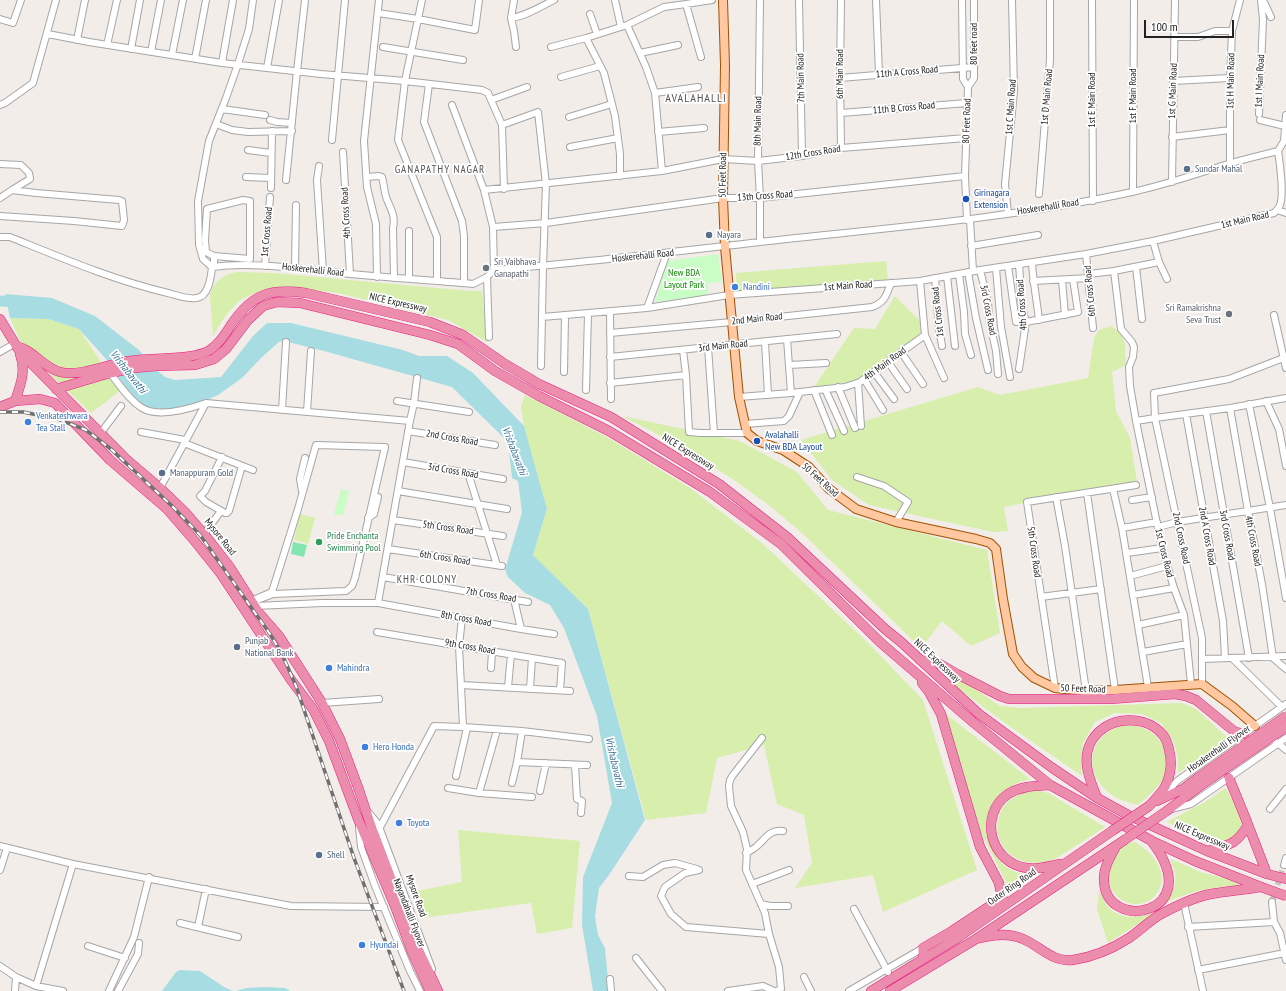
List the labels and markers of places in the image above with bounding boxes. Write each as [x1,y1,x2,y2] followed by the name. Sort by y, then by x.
[1195,163,1242,175] place label: Sundar Mahal
[1182,164,1192,174] marker: Sundar Mahal
[974,187,1009,210] place label: Girinagara Extension
[961,194,971,204] marker: Girinagara Extension
[717,229,741,241] place label: Nayara
[704,230,714,240] marker: Nayara
[494,256,536,280] place label: Sri Vaibhava Ganapathi
[481,263,491,273] marker: Sri Vaibhava Ganapathi
[743,281,770,293] place label: Nandini
[730,282,740,292] marker: Nandini
[1165,302,1221,326] place label: Sri Ramakrishna Seva Trust
[1224,309,1234,319] marker: Sri Ramakrishna Seva Trust
[36,410,88,434] place label: Venkateshwara Tea Stall
[23,417,33,427] marker: Venkateshwara Tea Stall
[765,429,822,452] place label: Avalahalli New BDA Layout
[752,436,762,446] marker: Avalahalli New BDA Layout
[170,467,233,479] place label: Manappuram Gold
[157,468,167,478] marker: Manappuram Gold
[327,530,381,554] place label: Pride Enchanta Swimming Pool
[314,537,324,547] marker: Pride Enchanta Swimming Pool
[245,635,293,658] place label: Punjab National Bank
[232,642,242,652] marker: Punjab National Bank
[337,662,369,674] place label: Mahindra
[324,663,334,673] marker: Mahindra
[373,741,414,753] place label: Hero Honda
[360,742,370,752] marker: Hero Honda
[407,817,429,829] place label: Toyota
[394,818,404,828] marker: Toyota
[327,849,344,861] place label: Shell
[314,850,324,860] marker: Shell
[370,939,398,951] place label: Hyundai
[357,940,367,950] marker: Hyundai

